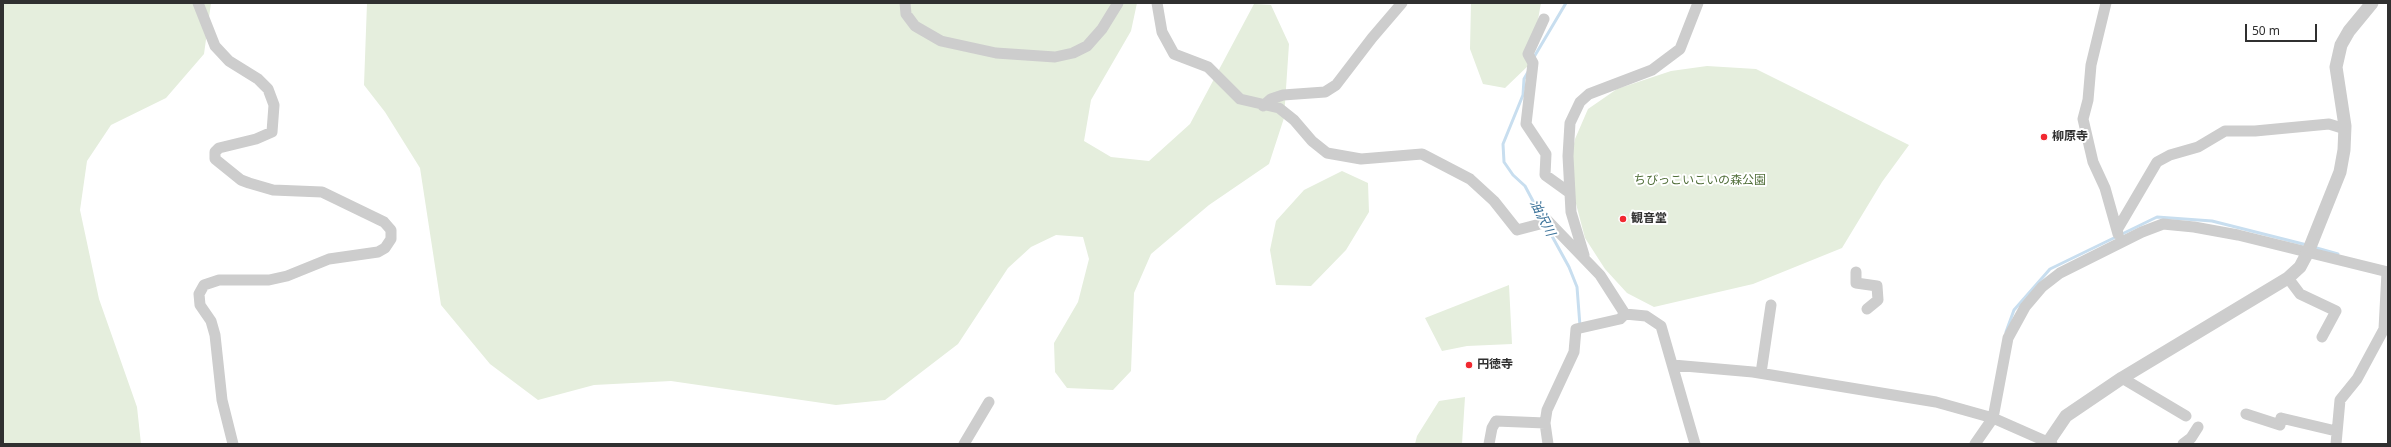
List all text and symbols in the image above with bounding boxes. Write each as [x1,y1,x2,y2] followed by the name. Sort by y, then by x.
[2247,16,2319,42] scale bar
[2252,22,2280,39] text: 50 m
[2052,130,2088,144] place label: 柳原寺
[2039,132,2049,142] marker: 柳原寺
[1634,174,1766,188] park label: ちびっこいこいの森公園
[1526,197,1558,239] water label: 油沢川
[1631,212,1667,226] place label: 観音堂
[1618,214,1628,224] marker: 観音堂
[1477,358,1513,372] place label: 円徳寺
[1464,360,1474,370] marker: 円徳寺

